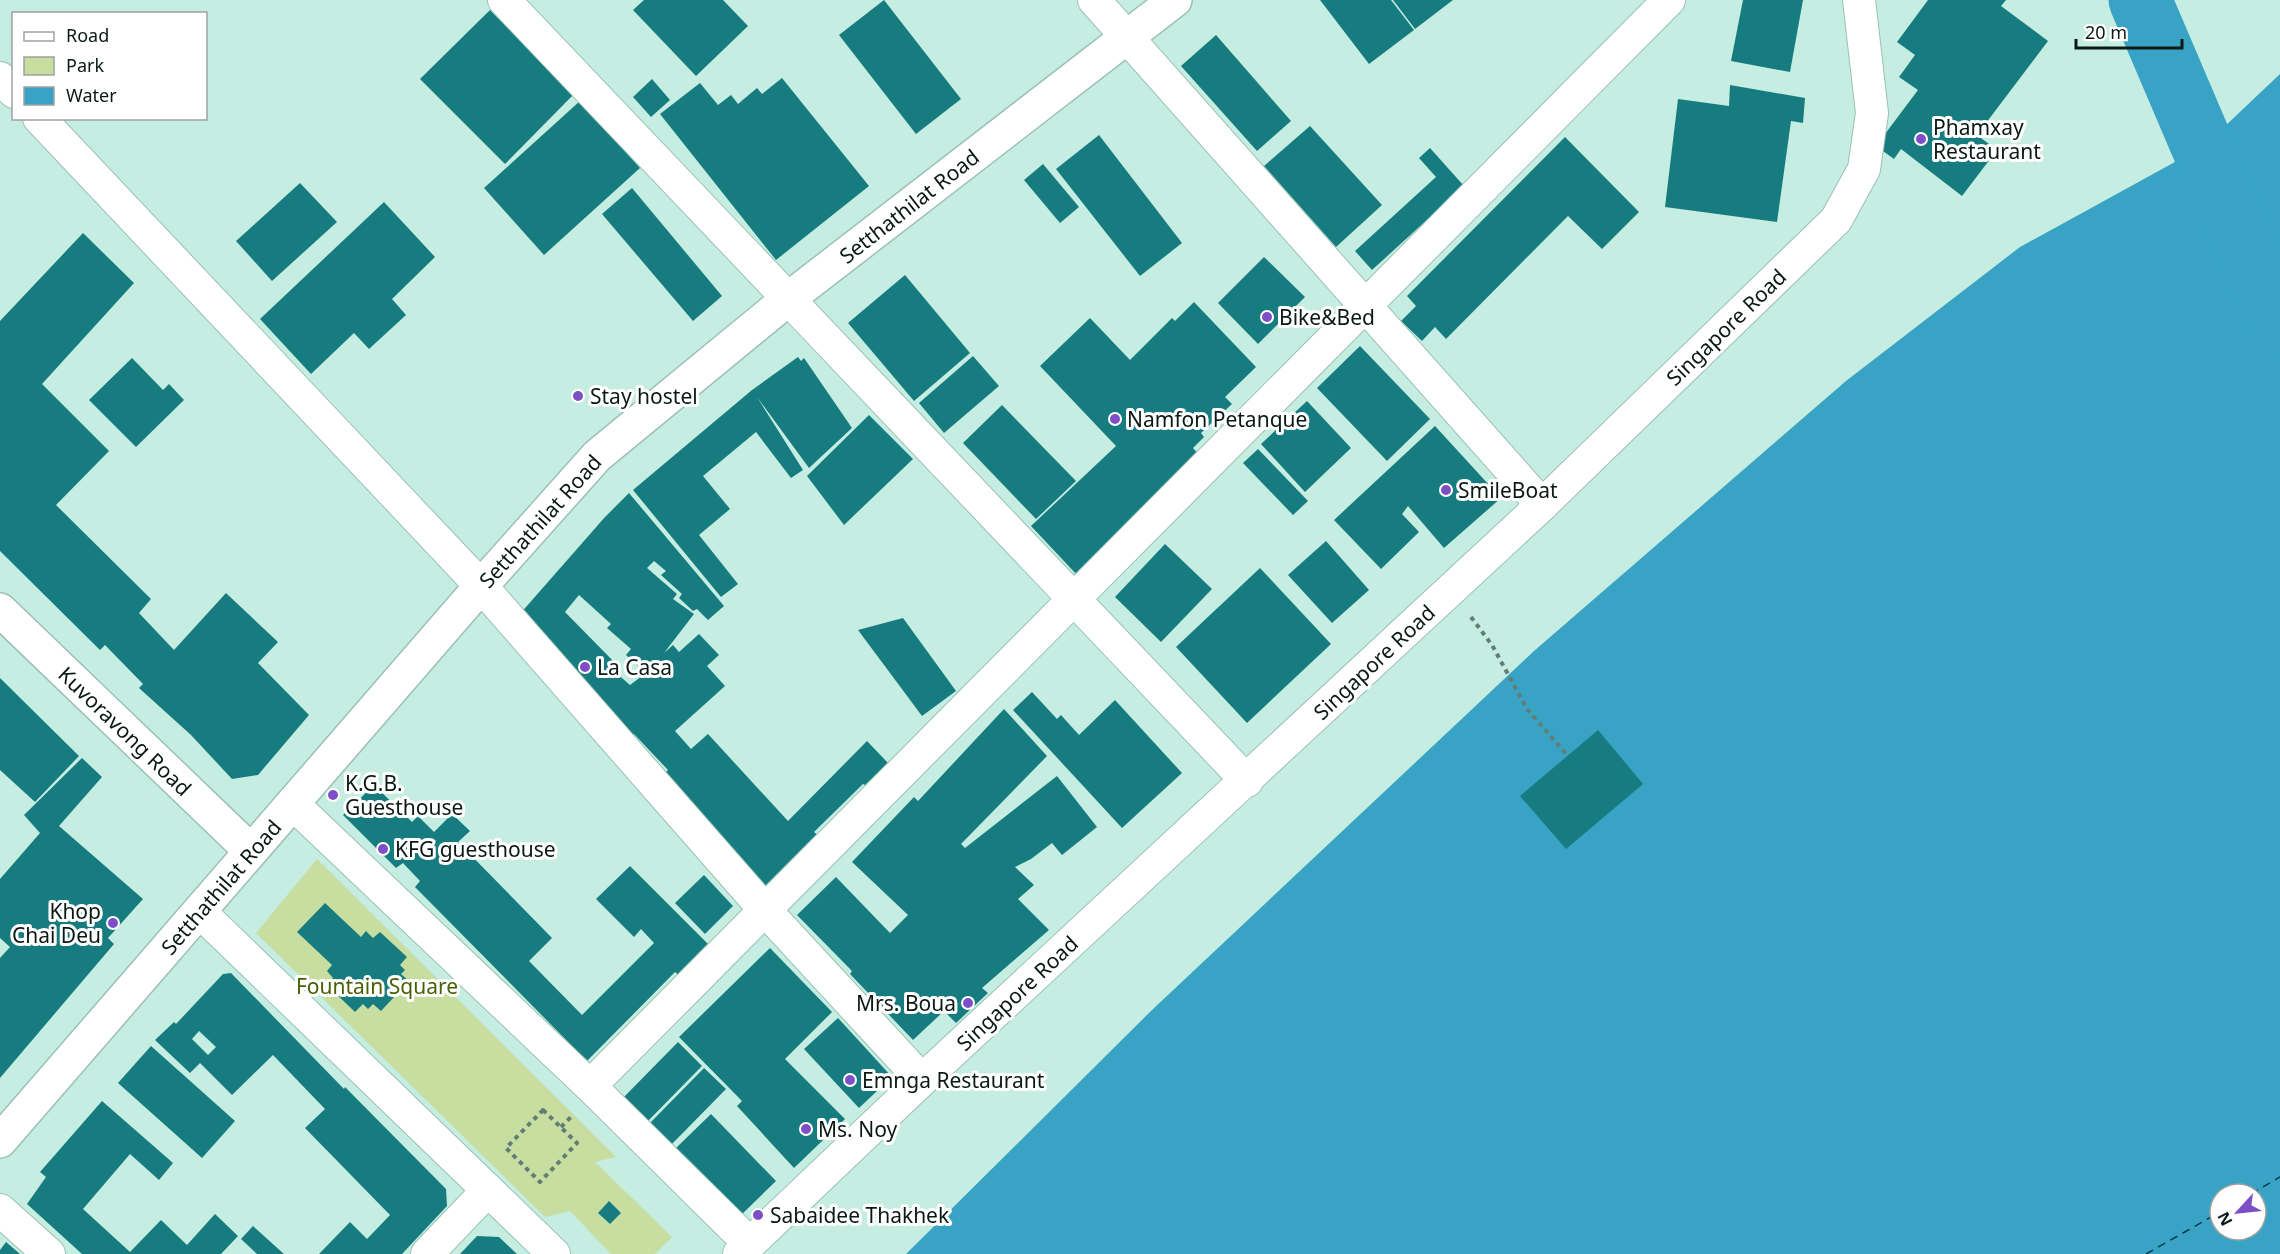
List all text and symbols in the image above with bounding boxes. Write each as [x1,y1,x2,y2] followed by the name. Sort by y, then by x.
[12,12,207,120] legend
[2076,12,2182,50] scale bar
[2085,20,2127,44] text: 20 m
[66,23,109,47] text: Road
[66,53,104,77] text: Park
[66,83,117,107] text: Water
[1933,113,2041,165] place label: Phamxay Restaurant
[1914,132,1928,146] marker: Phamxay Restaurant
[833,143,985,269] street label: Setthathilat Road
[1660,263,1792,391] street label: Singapore Road
[1279,303,1375,331] place label: Bike&Bed
[1260,310,1274,324] marker: Bike&Bed
[590,382,698,410] place label: Stay hostel
[571,389,585,403] marker: Stay hostel
[1127,405,1307,433] place label: Namfon Petanque
[1108,412,1122,426] marker: Namfon Petanque
[473,448,607,594] street label: Setthathilat Road
[1458,476,1558,504] place label: SmileBoat
[1439,483,1453,497] marker: SmileBoat
[1307,598,1441,726] street label: Singapore Road
[597,653,672,681] place label: La Casa
[52,660,198,802] street label: Kuvoravong Road
[578,660,592,674] marker: La Casa
[345,769,463,821] place label: K.G.B. Guesthouse
[326,788,340,802] marker: K.G.B. Guesthouse
[155,814,287,960] street label: Setthathilat Road
[395,835,556,863] place label: KFG guesthouse
[376,842,390,856] marker: KFG guesthouse
[12,897,101,949] place label: Khop Chai Deu
[106,916,120,930] marker: Khop Chai Deu
[950,929,1084,1057] street label: Singapore Road
[296,972,458,1000] park label: Fountain Square
[856,989,956,1017] place label: Mrs. Boua
[961,996,975,1010] marker: Mrs. Boua
[862,1066,1045,1094] place label: Emnga Restaurant
[843,1073,857,1087] marker: Emnga Restaurant
[818,1115,897,1143] place label: Ms. Noy
[799,1122,813,1136] marker: Ms. Noy
[2208,1182,2268,1242] north arrow
[770,1201,950,1229] place label: Sabaidee Thakhek
[751,1208,765,1222] marker: Sabaidee Thakhek
[2212,1208,2237,1230] text: N

